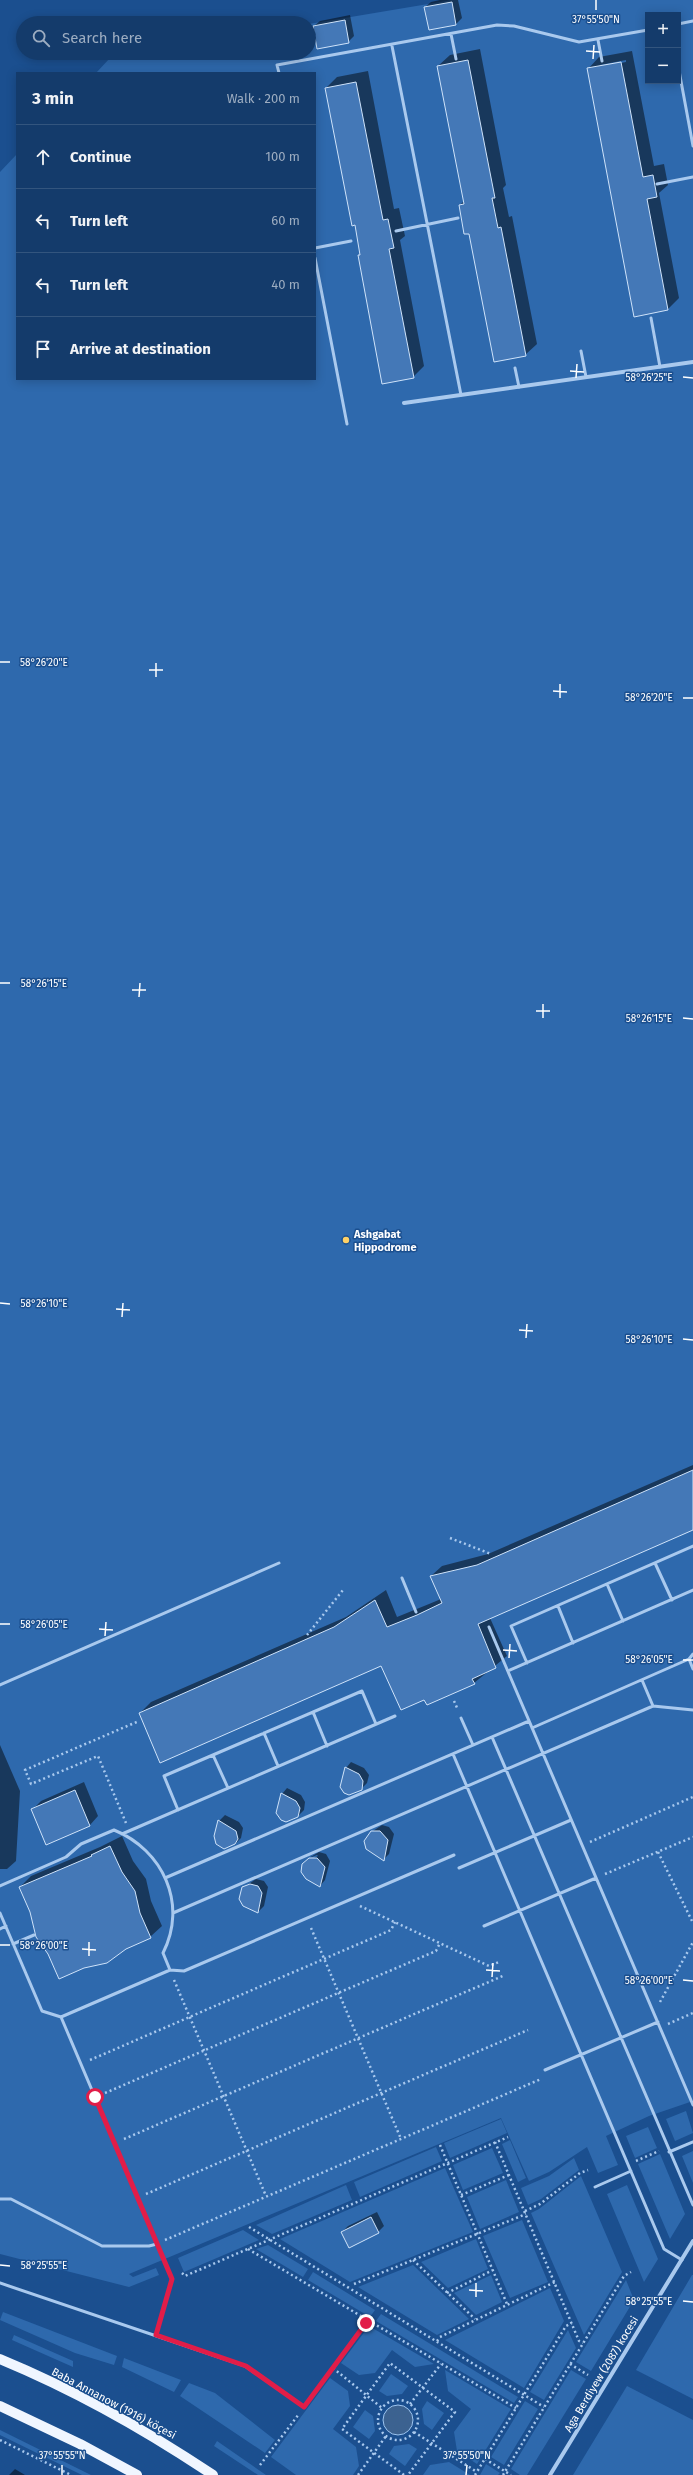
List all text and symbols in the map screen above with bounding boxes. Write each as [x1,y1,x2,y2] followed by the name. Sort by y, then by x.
[645,12,681,84] map controls
[645,12,681,48] button: +
[572,14,620,26] text: 37°55'50"N
[16,16,316,60] search box
[30,27,52,49] icon: search
[62,29,142,47] text: Search here
[645,48,681,84] button: −
[32,88,74,109] text: 3 min
[227,91,300,106] text: Walk · 200 m
[32,146,54,168] icon: ahead
[70,148,131,166] text: Continue
[265,149,300,164] text: 100 m
[32,210,54,232] icon: left
[70,212,128,230] text: Turn left
[271,213,300,228] text: 60 m
[32,274,54,296] icon: left
[70,276,128,294] text: Turn left
[271,277,300,292] text: 40 m
[32,338,54,360] icon: arrive
[70,340,211,358] text: Arrive at destination
[625,372,673,384] text: 58°26'25"E
[20,657,68,669] text: 58°26'20"E
[625,692,673,704] text: 58°26'20"E
[21,978,67,990] text: 58°26'15"E
[626,1013,672,1025] text: 58°26'15"E
[353,1228,416,1254] place label: Ashgabat Hippodrome
[341,1235,351,1245] marker: Ashgabat Hippodrome
[20,1298,68,1310] text: 58°26'10"E
[625,1334,673,1346] text: 58°26'10"E
[20,1619,68,1631] text: 58°26'05"E
[625,1654,673,1666] text: 58°26'05"E
[20,1940,68,1952] text: 58°26'00"E
[625,1975,673,1987] text: 58°26'00"E
[86,2088,104,2106] route start
[21,2260,67,2272] text: 58°25'55"E
[626,2296,672,2308] text: 58°25'55"E
[357,2314,375,2332] route end
[562,2314,641,2435] street label: Aga Berdiyew (2087) kocesi
[49,2365,178,2442] street label: Baba Annanow (1916) köçesi
[38,2450,86,2462] text: 37°55'55"N
[443,2450,491,2462] text: 37°55'50"N

